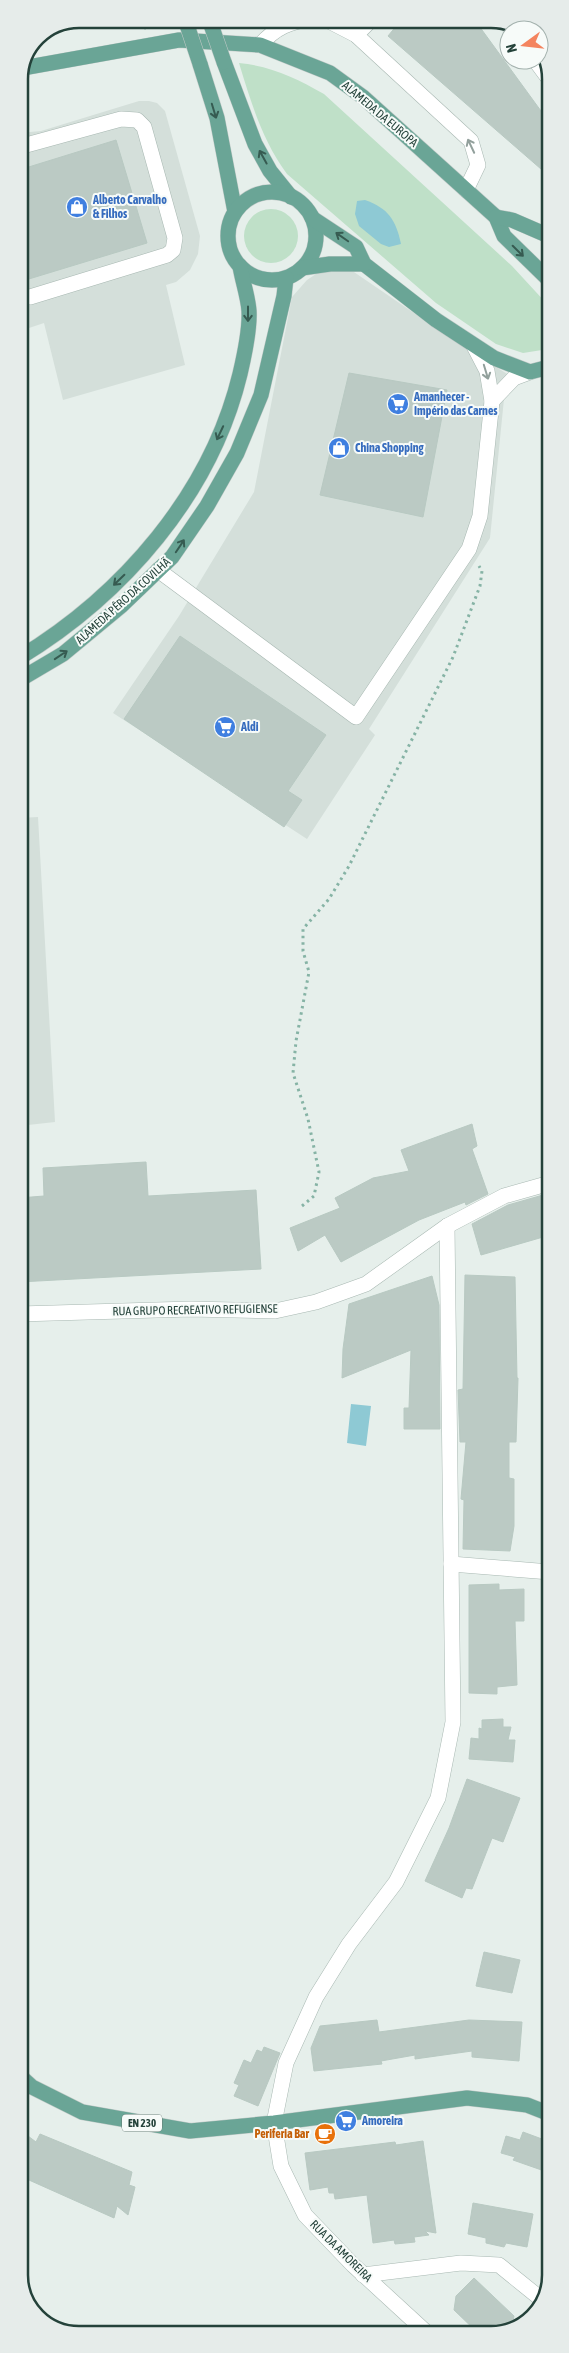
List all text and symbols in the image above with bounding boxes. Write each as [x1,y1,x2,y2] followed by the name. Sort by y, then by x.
[499,20,549,70] north arrow
[503,42,520,54] text: N
[339,78,421,150] street label: ALAMEDA DA EUROPA
[210,102,220,118] one-way arrow
[465,138,475,153] one-way arrow
[257,151,267,165] one-way arrow
[92,193,167,221] place label: Alberto Carvalho & Filhos
[65,195,89,219] shop icon: Alberto Carvalho & Filhos
[335,232,349,242] one-way arrow
[512,245,524,257] one-way arrow
[243,305,253,321] one-way arrow
[481,364,491,380] one-way arrow
[413,390,498,418] place label: Amanhecer - Império das Carnes
[386,392,410,416] supermarket icon: Amanhecer - Império das Carnes
[215,425,224,440] one-way arrow
[327,436,351,460] shop icon: China Shopping
[355,441,424,455] place label: China Shopping
[175,539,185,553] one-way arrow
[73,555,173,647] street label: ALAMEDA PÊRO DA COVILHÃ
[113,574,125,586] one-way arrow
[53,650,67,660] one-way arrow
[213,715,237,739] supermarket icon: Aldi
[240,720,259,734] place label: Aldi
[112,1302,278,1318] street label: RUA GRUPO RECREATIVO REFUGIENSE
[334,2109,358,2133] supermarket icon: Amoreira
[122,2114,162,2132] road number: EN 230
[361,2114,403,2128] place label: Amoreira
[313,2122,337,2146] cafe icon: Periferia Bar
[254,2127,309,2141] place label: Periferia Bar
[307,2217,375,2285] street label: RUA DA AMOREIRA

